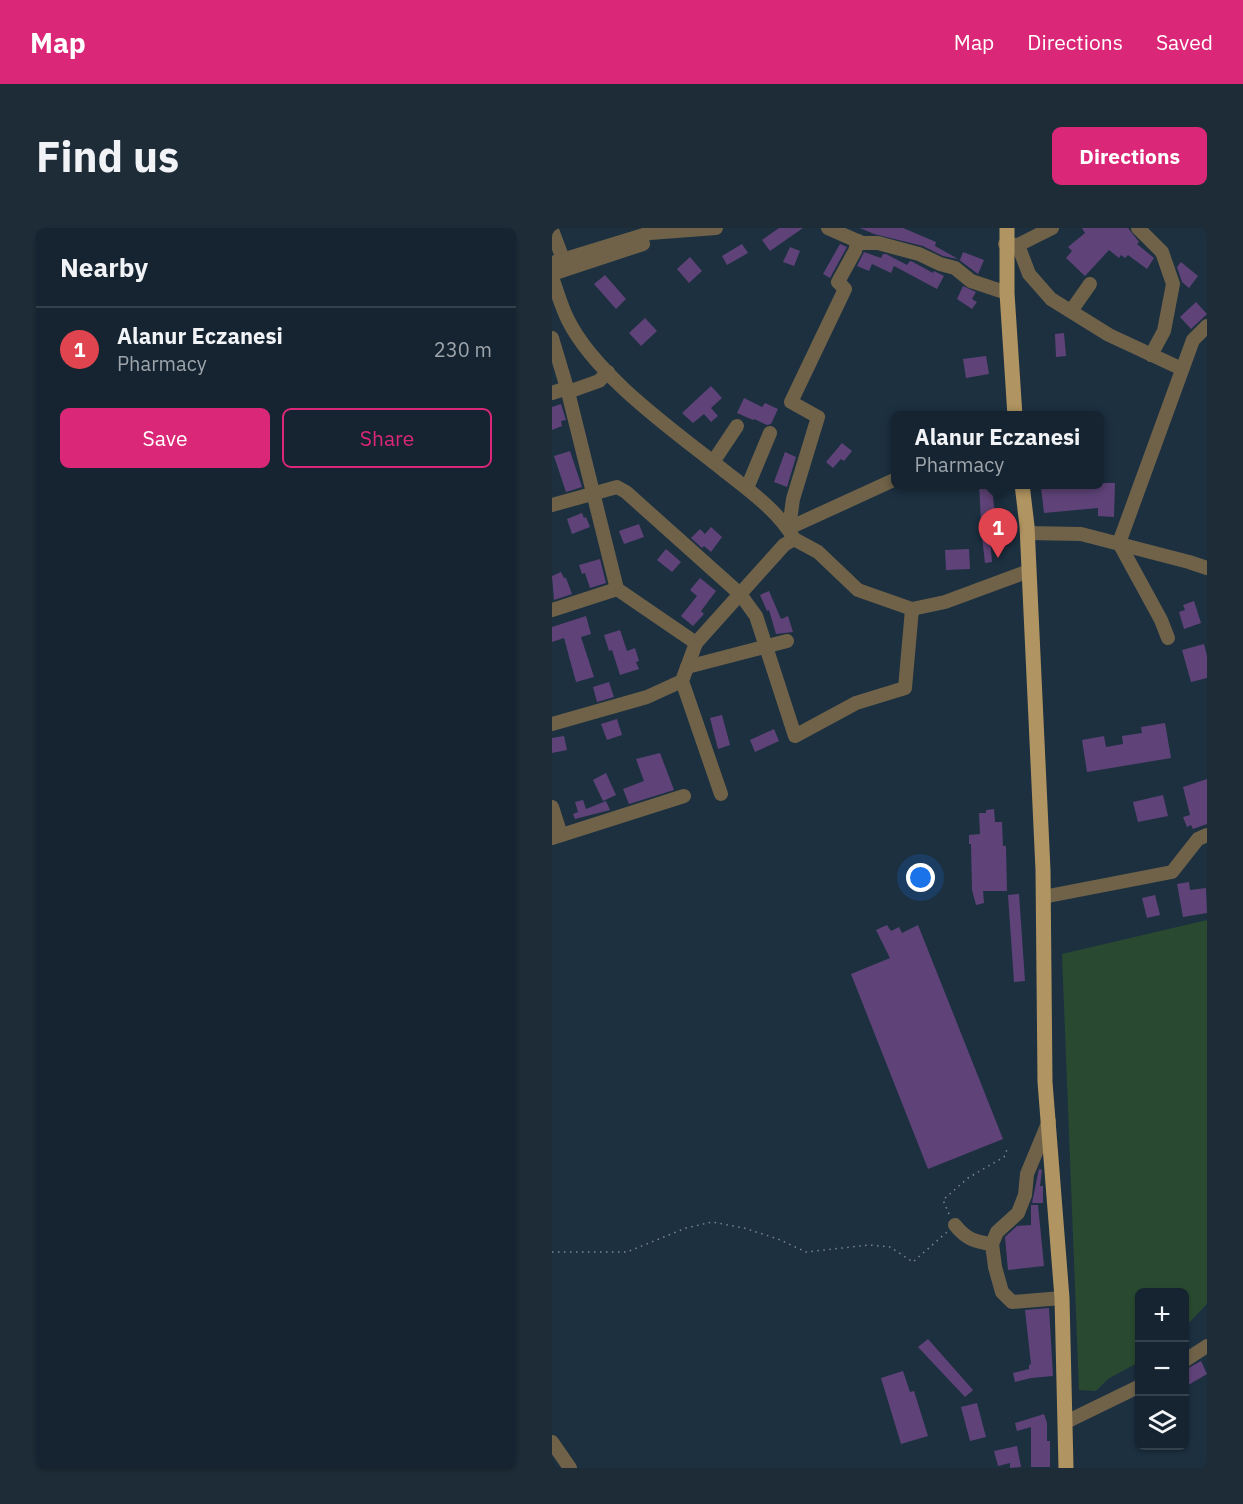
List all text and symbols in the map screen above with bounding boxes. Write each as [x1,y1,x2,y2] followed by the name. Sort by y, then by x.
[30,24,86,61] text: Map
[954,28,994,56] text: Map
[1027,28,1123,56] text: Directions
[1156,28,1213,56] text: Saved
[1052,127,1207,185] button: Directions
[36,129,179,184] text: Find us
[60,250,148,284] text: Nearby
[117,321,283,350] text: Alanur Eczanesi
[74,336,86,363] text: 1
[434,336,492,363] text: 230 m
[117,350,207,377] text: Pharmacy
[60,408,270,468] button: Save
[282,408,492,468] button: Share
[891,411,1104,489] popup
[915,422,1080,451] text: Alanur Eczanesi
[915,451,1004,478] text: Pharmacy
[978,508,1018,558] pin: 1
[906,863,935,892] your location
[1135,1288,1189,1450] map controls
[1135,1288,1189,1342] button: +
[1135,1342,1189,1396] button: −
[1135,1396,1189,1450] button: layers

